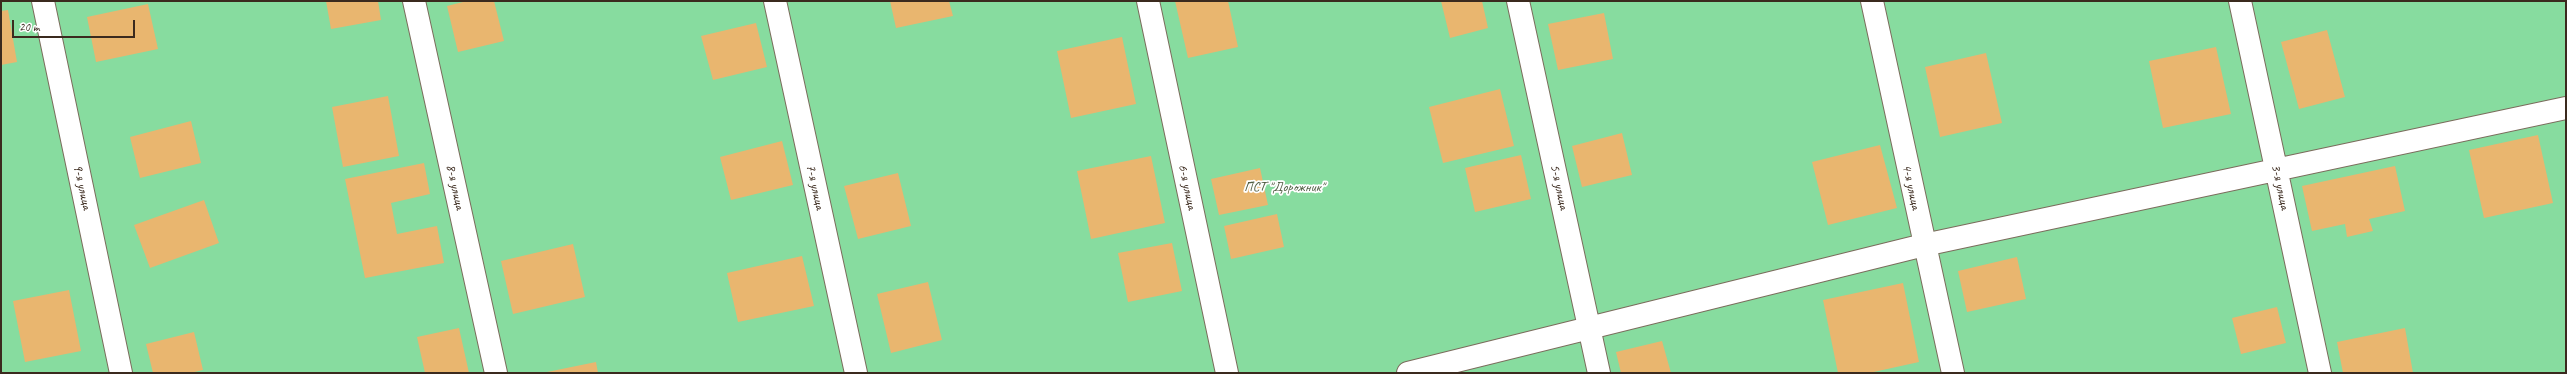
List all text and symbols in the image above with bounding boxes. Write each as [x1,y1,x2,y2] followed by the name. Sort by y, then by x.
[14,12,137,38] scale bar
[19,19,39,35] text: 20 m
[69,163,95,211] street label: 9-я улица
[442,163,468,211] street label: 8-я улица
[802,163,828,211] street label: 7-я улица
[1174,163,1200,211] street label: 6-я улица
[1546,163,1572,211] street label: 5-я улица
[1898,163,1924,211] street label: 4-я улица
[2267,163,2293,211] street label: 3-я улица
[1244,179,1324,195] park label: ПСТ "Дорожник"

